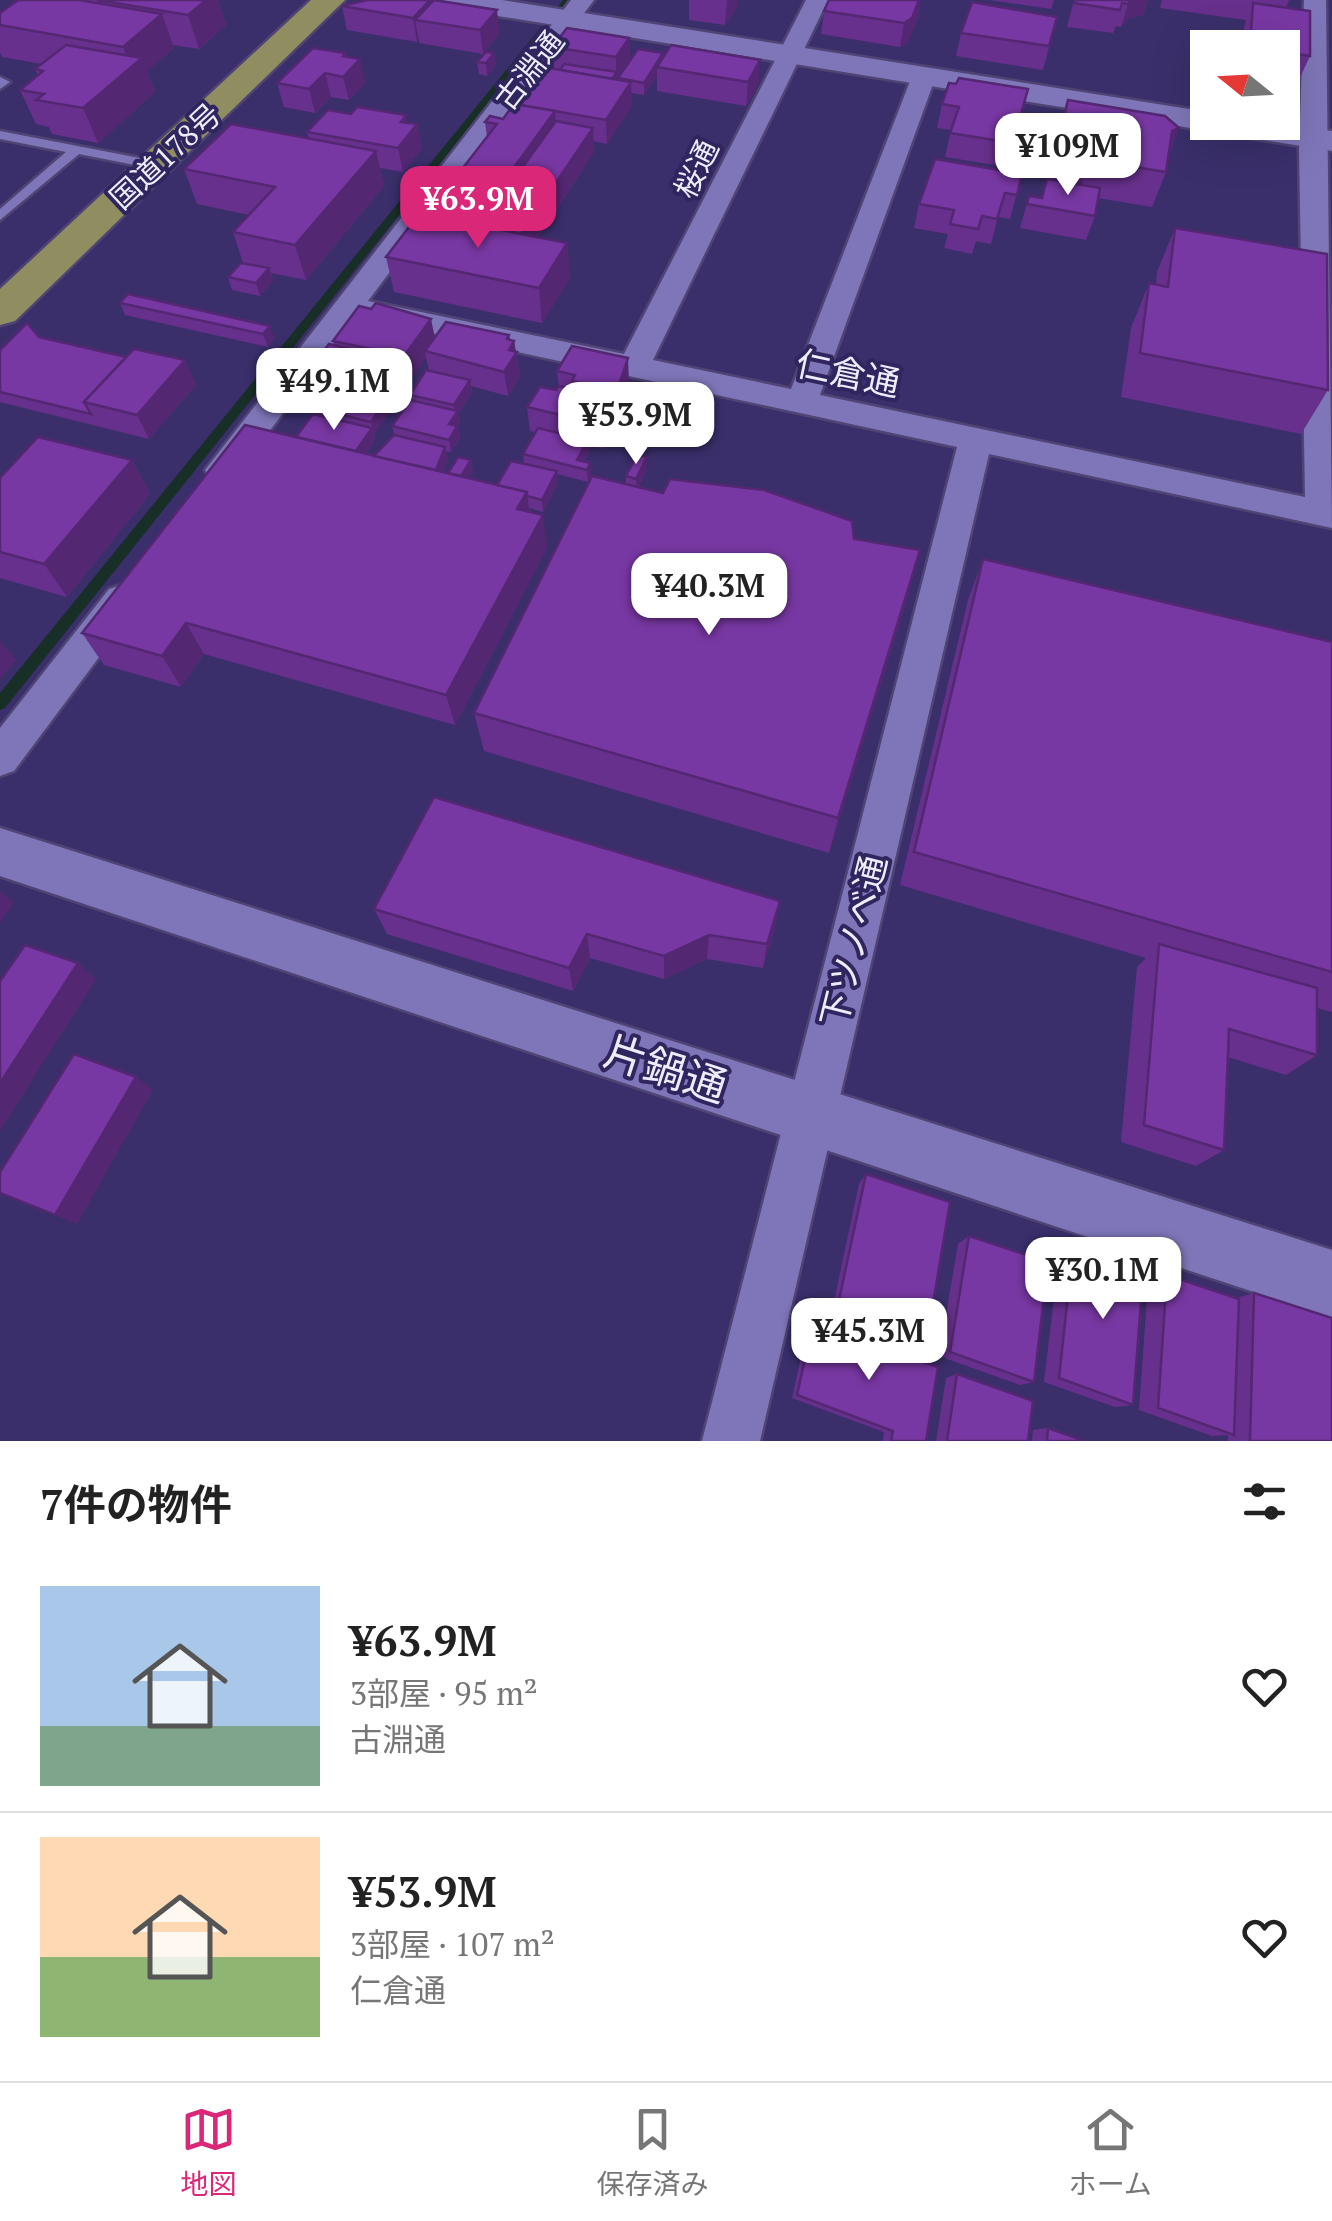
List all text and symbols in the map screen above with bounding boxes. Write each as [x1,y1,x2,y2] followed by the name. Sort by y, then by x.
[486,22,572,118] street label: 古淵通
[1190,30,1300,140] north arrow
[1190,30,1300,140] map controls
[101,94,229,218] street label: 国道178号
[998,113,1138,198] pin: ¥109M
[1017,124,1119,166] text: ¥109M
[665,133,727,205] street label: 桜通
[397,166,559,251] pin: ¥63.9M
[422,177,534,219] text: ¥63.9M
[792,340,904,406] street label: 仁倉通
[253,348,415,433] pin: ¥49.1M
[278,359,390,401] text: ¥49.1M
[555,382,717,467] pin: ¥53.9M
[580,393,692,435] text: ¥53.9M
[628,553,790,638] pin: ¥40.3M
[653,564,765,606] text: ¥40.3M
[810,851,896,1031] street label: 下ツノベ通
[597,1022,735,1114] street label: 片鍋通
[1022,1237,1184,1322] pin: ¥30.1M
[1047,1248,1159,1290] text: ¥30.1M
[788,1298,950,1383] pin: ¥45.3M
[813,1309,925,1351] text: ¥45.3M
[1237,1474,1292,1529] icon: filters
[40,1476,232,1532] text: 7件の物件
[350,1612,496,1668] text: ¥63.9M
[120,1626,240,1746] icon: home
[1237,1659,1292,1714] icon: heart
[350,1672,538,1714] text: 3部屋 · 95 m²
[350,1718,446,1760] text: 古淵通
[350,1863,496,1919] text: ¥53.9M
[120,1877,240,1997] icon: home
[1237,1910,1292,1965] icon: heart
[350,1923,555,1965] text: 3部屋 · 107 m²
[350,1969,446,2011] text: 仁倉通
[180,2102,236,2202] tab: 地図
[596,2102,708,2202] tab: 保存済み
[1069,2102,1152,2202] tab: ホーム

